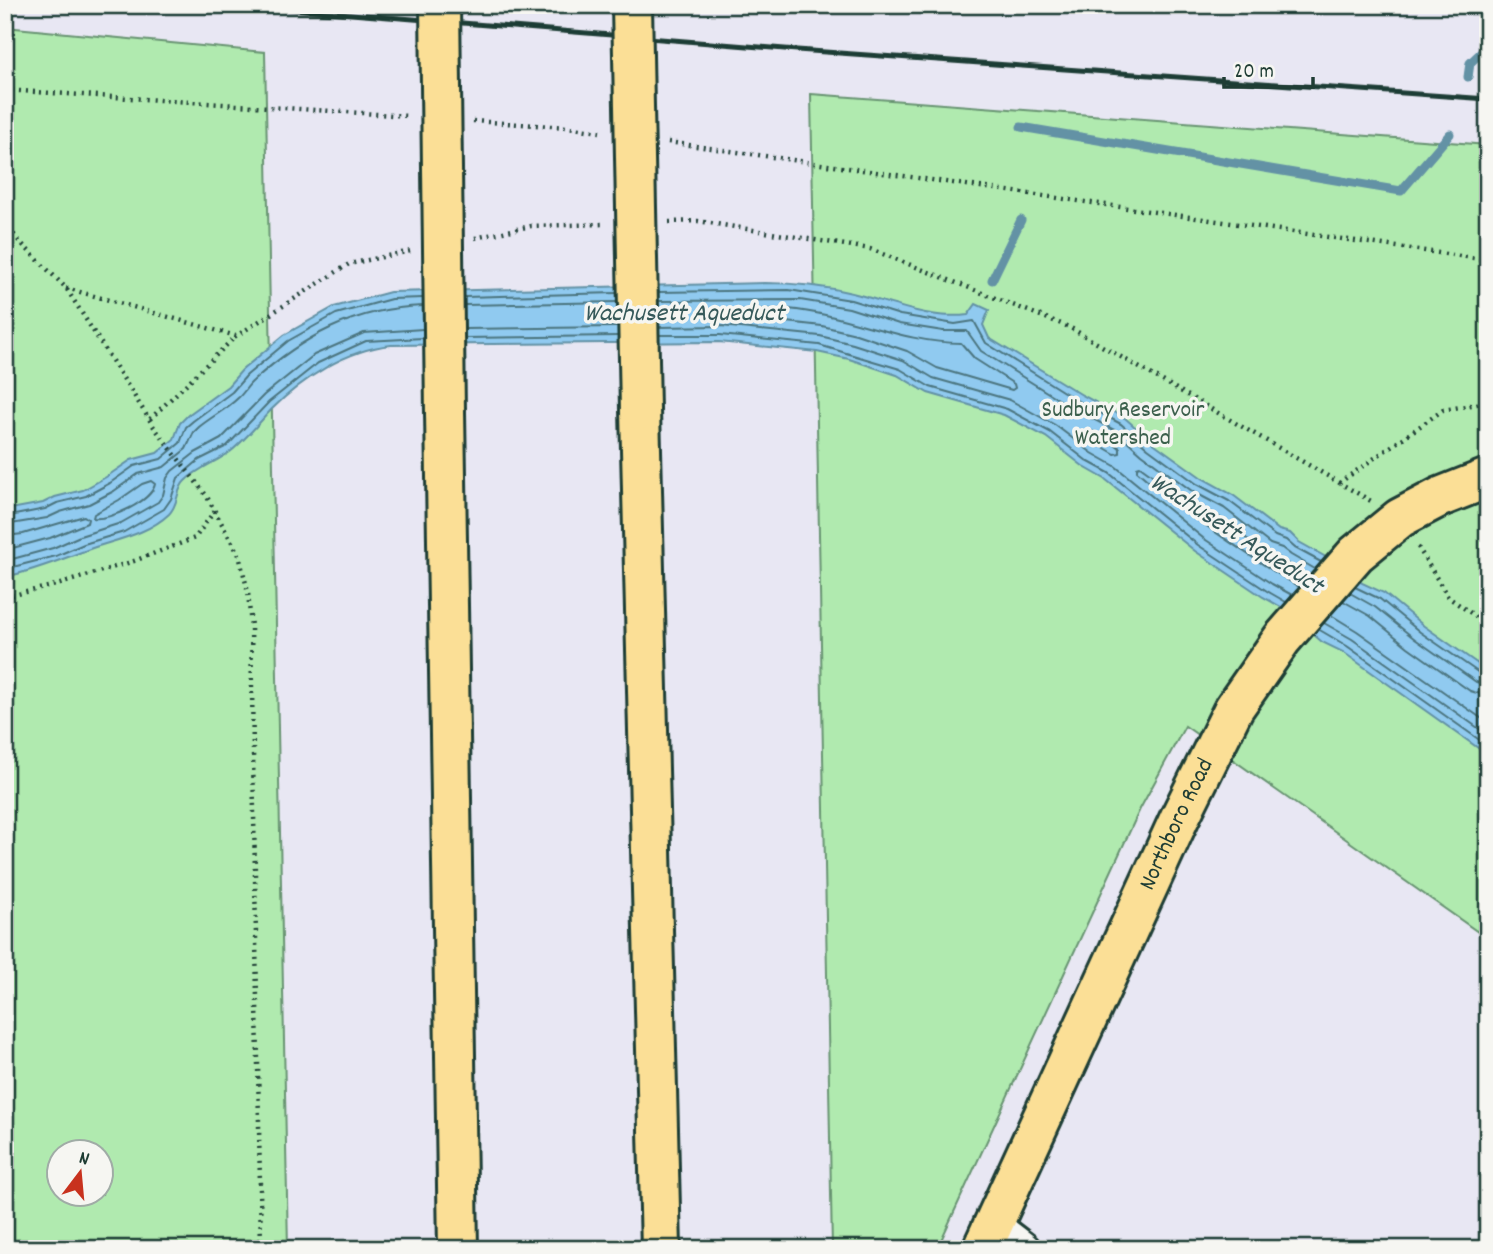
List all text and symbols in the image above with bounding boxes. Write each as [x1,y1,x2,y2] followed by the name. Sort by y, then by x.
[1224,46,1313,90] scale bar
[1234,58,1274,88] text: 20 m
[584,296,786,333] water label: Wachusett Aqueduct
[1042,394,1205,456] park label: Sudbury Reservoir Watershed
[1142,465,1332,606] water label: Wachusett Aqueduct
[1131,753,1223,896] street label: Northboro Road
[46,1138,116,1208] north arrow
[75,1146,92,1174] text: N

